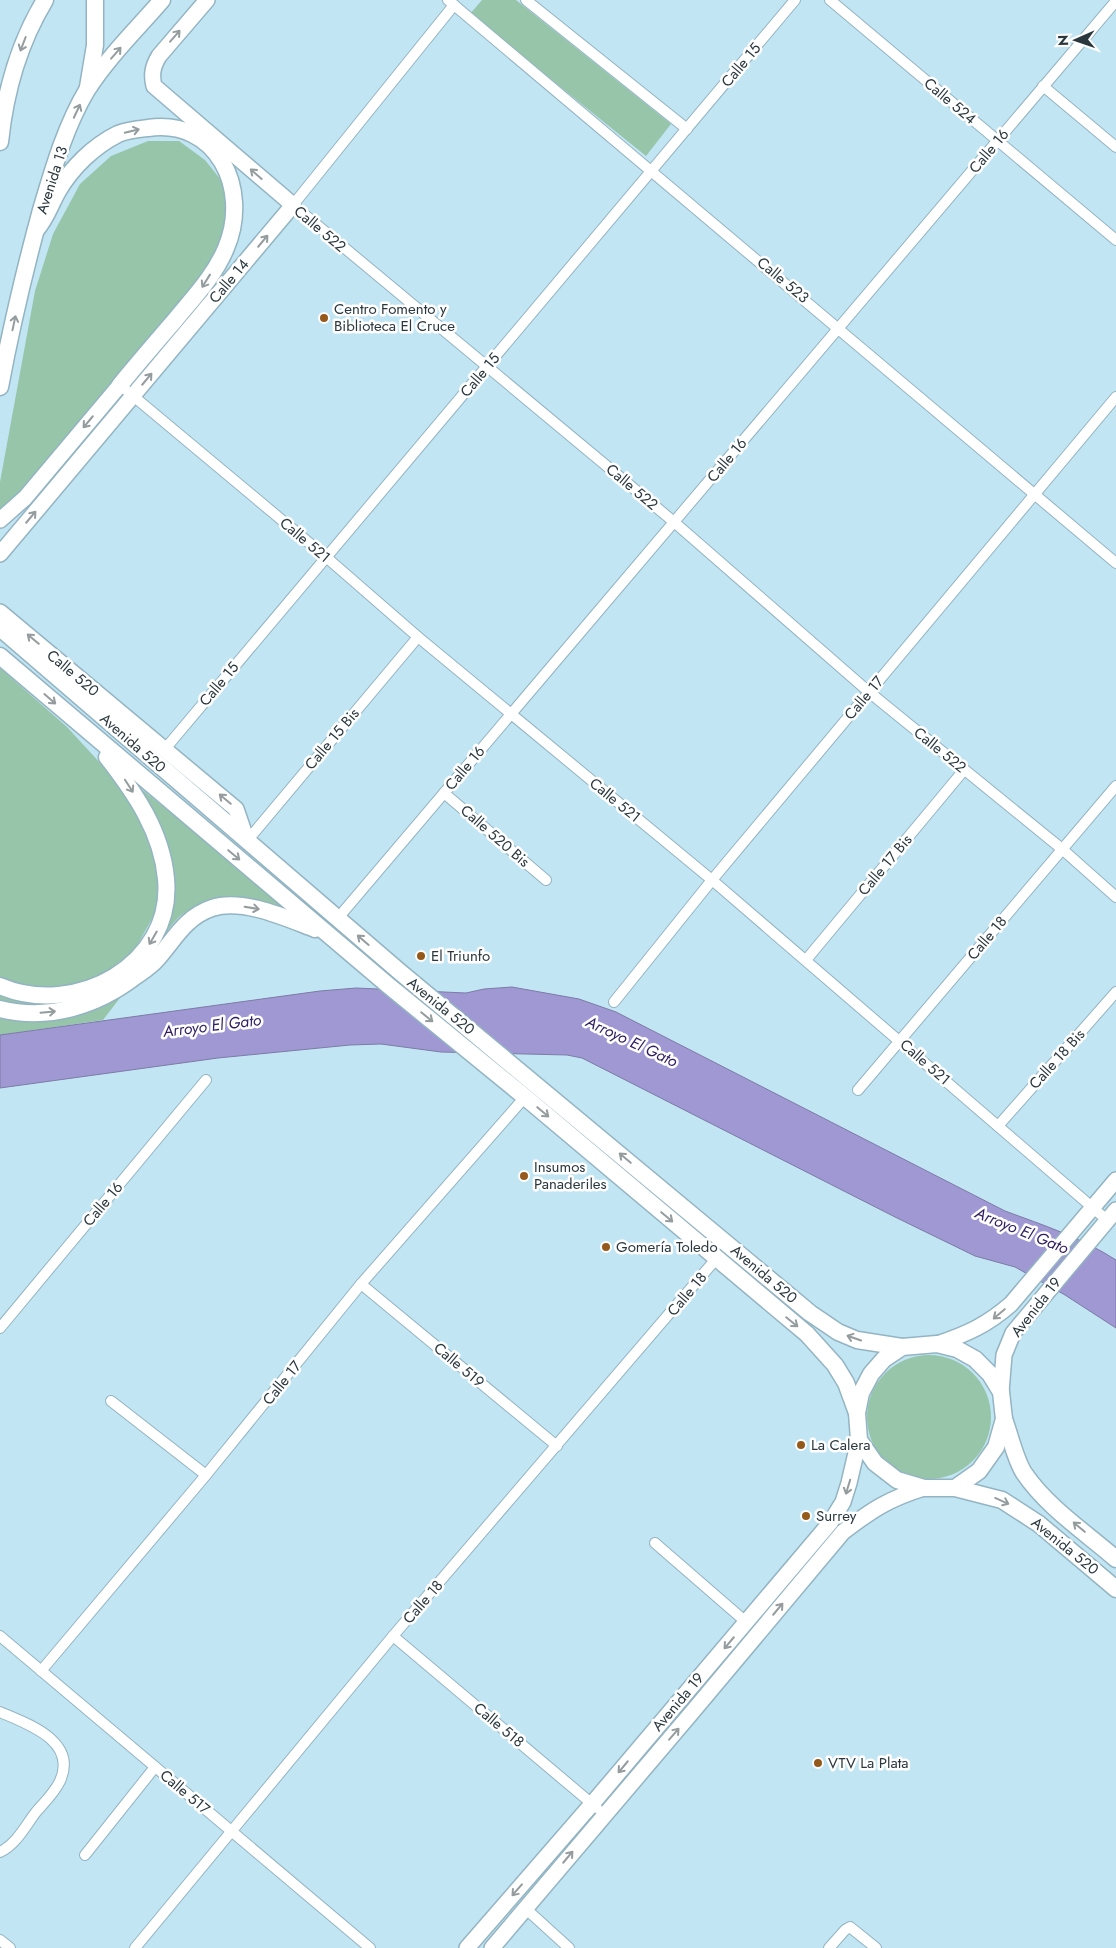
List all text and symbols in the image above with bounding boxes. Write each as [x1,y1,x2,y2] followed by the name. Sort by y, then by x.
[1051,15,1101,65] north arrow
[170,30,181,43] one-way arrow
[18,35,27,51] one-way arrow
[1053,35,1073,46] text: N
[716,38,766,92] street label: Calle 15
[111,46,122,59] one-way arrow
[919,73,981,130] street label: Calle 524
[73,104,83,119] one-way arrow
[964,124,1014,178] street label: Calle 16
[123,126,139,135] one-way arrow
[31,143,73,217] street label: Avenida 13
[249,168,262,179] one-way arrow
[289,201,351,257] street label: Calle 522
[257,235,268,248] one-way arrow
[752,252,814,308] street label: Calle 523
[204,254,254,308] street label: Calle 14
[201,274,211,288] one-way arrow
[334,298,455,337] place label: Centro Fomento y Biblioteca El Cruce
[318,312,330,324] marker: Centro Fomento y Biblioteca El Cruce
[9,315,19,331] one-way arrow
[455,348,505,402] street label: Calle 15
[142,373,153,386] one-way arrow
[83,416,94,429] one-way arrow
[702,433,752,487] street label: Calle 16
[601,459,663,515] street label: Calle 522
[26,511,37,524] one-way arrow
[275,512,335,568] street label: Calle 521
[26,634,39,645] one-way arrow
[42,644,104,702] street label: Calle 520
[194,657,244,711] street label: Calle 15
[839,671,889,725] street label: Calle 17
[43,694,56,705] one-way arrow
[300,703,364,775] street label: Calle 15 Bis
[95,708,171,778] street label: Avenida 520
[909,722,971,778] street label: Calle 522
[440,741,490,795] street label: Calle 16
[585,772,645,828] street label: Calle 521
[124,779,134,793] one-way arrow
[218,794,231,805] one-way arrow
[456,800,534,872] street label: Calle 520 Bis
[853,830,917,900] street label: Calle 17 Bis
[227,849,240,860] one-way arrow
[244,904,260,914] one-way arrow
[962,911,1012,965] street label: Calle 18
[147,930,157,944] one-way arrow
[357,935,370,946] one-way arrow
[431,945,490,967] place label: El Triunfo
[415,950,427,962] marker: El Triunfo
[402,972,480,1040] street label: Avenida 520
[40,1007,56,1017] one-way arrow
[161,1008,263,1043] water label: Arroyo El Gato
[581,1010,682,1073] water label: Arroyo El Gato
[420,1011,433,1022] one-way arrow
[1024,1024,1090,1094] street label: Calle 18 Bis
[895,1034,955,1090] street label: Calle 521
[537,1107,550,1118] one-way arrow
[618,1153,631,1164] one-way arrow
[534,1156,607,1195] place label: Insumos Panaderiles
[518,1170,530,1182] marker: Insumos Panaderiles
[78,1177,128,1231] street label: Calle 16
[971,1201,1072,1260] water label: Arroyo El Gato
[660,1212,673,1223] one-way arrow
[616,1236,718,1258] place label: Gomería Toledo
[726,1239,802,1309] street label: Avenida 520
[600,1241,612,1253] marker: Gomería Toledo
[662,1267,712,1321] street label: Calle 18
[1006,1272,1066,1342] street label: Avenida 19
[993,1308,1006,1319] one-way arrow
[785,1316,798,1327] one-way arrow
[847,1333,862,1342] one-way arrow
[429,1337,489,1393] street label: Calle 519
[257,1356,307,1410] street label: Calle 17
[811,1434,871,1456] place label: La Calera
[795,1439,807,1451] marker: La Calera
[842,1479,852,1495] one-way arrow
[994,1496,1009,1506] one-way arrow
[816,1505,857,1527] place label: Surrey
[800,1510,812,1522] marker: Surrey
[1026,1512,1104,1580] street label: Avenida 520
[1072,1522,1085,1533] one-way arrow
[398,1575,448,1629] street label: Calle 18
[773,1603,784,1616] one-way arrow
[723,1636,734,1649] one-way arrow
[647,1668,709,1736] street label: Avenida 19
[469,1697,529,1753] street label: Calle 518
[668,1728,679,1741] one-way arrow
[828,1752,909,1774] place label: VTV La Plata
[812,1757,824,1769] marker: VTV La Plata
[618,1760,629,1773] one-way arrow
[155,1764,215,1820] street label: Calle 517
[563,1851,574,1864] one-way arrow
[512,1883,523,1896] one-way arrow

